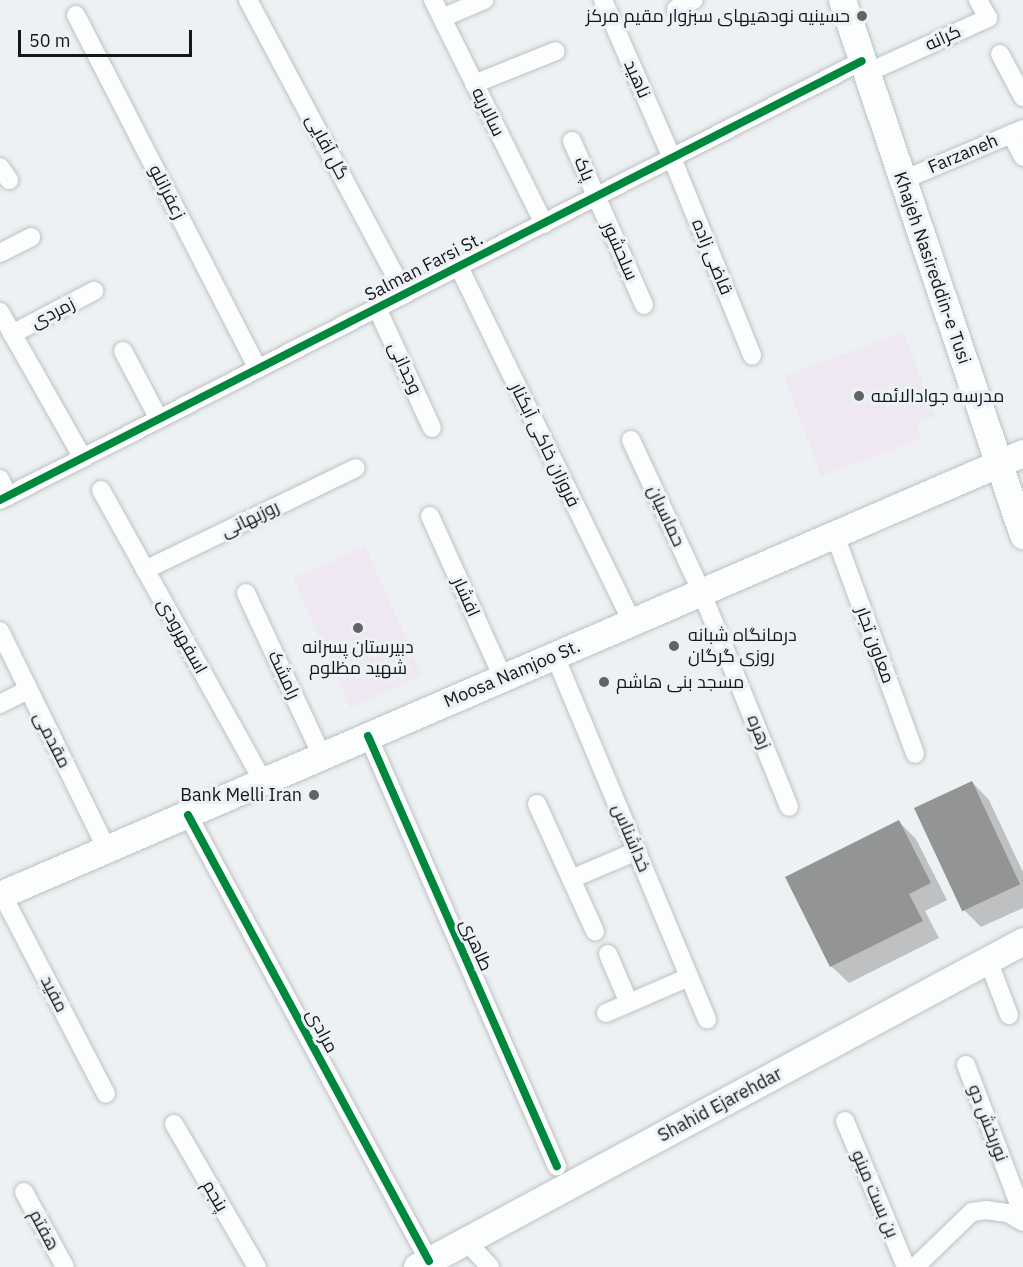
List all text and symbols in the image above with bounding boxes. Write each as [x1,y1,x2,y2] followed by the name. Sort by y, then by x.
[586,5,850,27] place label: حسینیه نودهیهای سبزوار مقیم مرکز
[855,9,869,23] marker: حسینیه نودهیهای سبزوار مقیم مرکز
[21,18,195,56] scale bar
[922,21,964,55] street label: کرانه
[29,29,71,52] text: 50 m
[619,57,655,101] street label: ناهید
[467,84,509,140] street label: سالاریه
[301,111,353,183] street label: گل آقایی
[925,130,1001,178] street label: Farzaneh
[569,154,599,184] street label: پاک
[144,161,190,223] street label: زعفرانلو
[889,169,975,367] street label: Khajeh Nasireddin-e Tusi
[687,216,737,298] street label: قاضی زاده
[598,218,642,284] street label: سلحشور
[361,228,487,306] street label: Salman Farsi St.
[27,293,79,333] street label: زمردی
[384,339,426,397] street label: وجدانی
[506,379,584,511] street label: فروزان خاکی آبکنار
[871,385,1004,407] place label: مدرسه جوادالائمه
[852,389,866,403] marker: مدرسه جوادالائمه
[642,482,690,550] street label: حماسیان
[217,496,283,542] street label: روزبهانی
[448,574,484,620] street label: افشار
[152,594,212,678] street label: اسفهرودی
[851,604,899,686] street label: معاون تجار
[351,621,365,635] marker: دبیرستان پسرانه شهید مظلوم
[688,625,797,668] place label: درمانگاه شبانه روزی گرگان
[441,636,583,712] street label: Moosa Namjoo St.
[302,637,414,680] place label: دبیرستان پسرانه شهید مظلوم
[665,637,683,655] marker: درمانگاه شبانه روزی گرگان
[263,647,305,703] street label: رامشک
[616,671,744,693] place label: مسجد بنی هاشم
[597,675,611,689] marker: مسجد بنی هاشم
[29,708,75,772] street label: مقدمی
[742,712,776,752] street label: زهره
[180,784,302,806] place label: Bank Melli Iran
[307,788,321,802] marker: Bank Melli Iran
[607,801,655,875] street label: خداشناس
[455,916,497,974] street label: طاهری
[36,972,72,1016] street label: مفید
[302,1005,342,1057] street label: مرادی
[654,1063,786,1147] street label: Shahid Ejarehdar
[963,1081,1013,1165] street label: نوربخش دو
[847,1147,903,1241] street label: بن بست مینو
[197,1176,233,1216] street label: پنجم
[24,1206,64,1254] street label: هفتم

